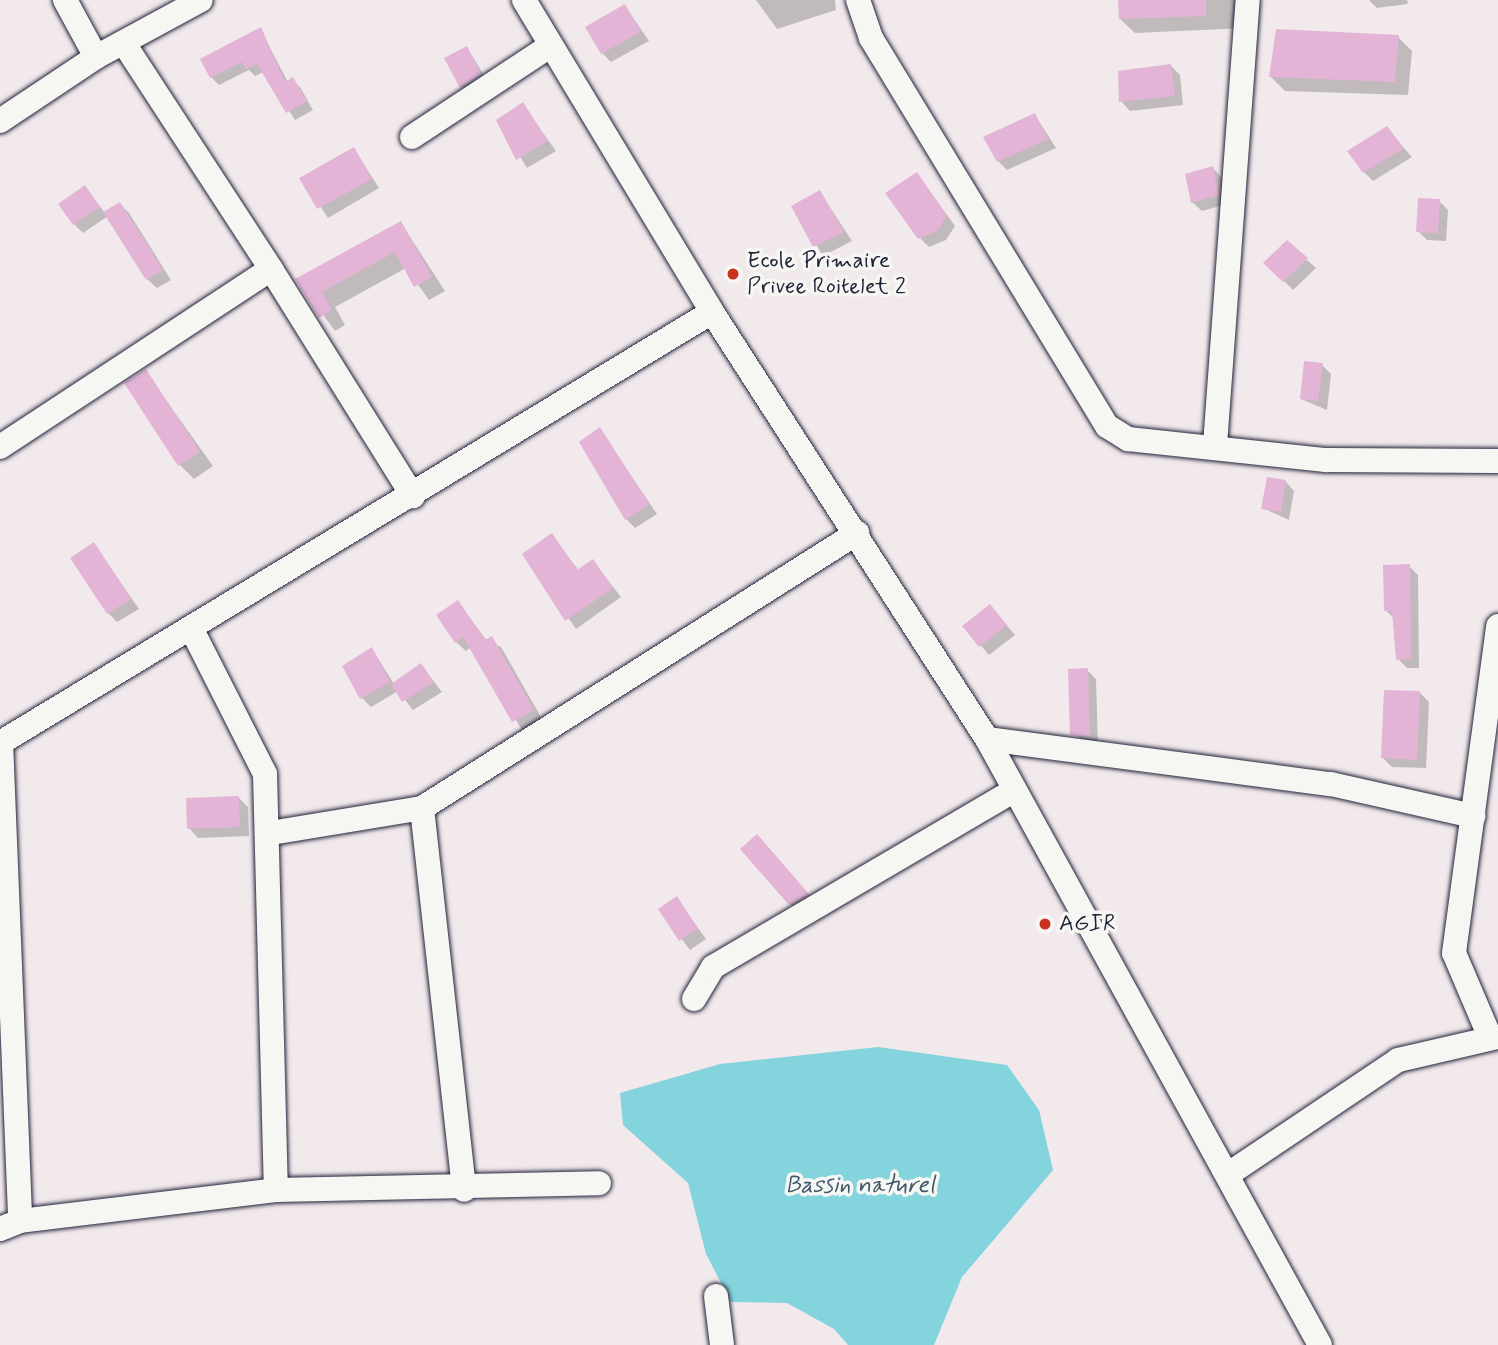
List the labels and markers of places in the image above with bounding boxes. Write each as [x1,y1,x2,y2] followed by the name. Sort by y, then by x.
[747,247,906,301] place label: Ecole Primaire Privee Roitelet 2
[725,266,741,282] marker: Ecole Primaire Privee Roitelet 2
[1059,910,1115,938] place label: AGIR
[1037,916,1053,932] marker: AGIR

